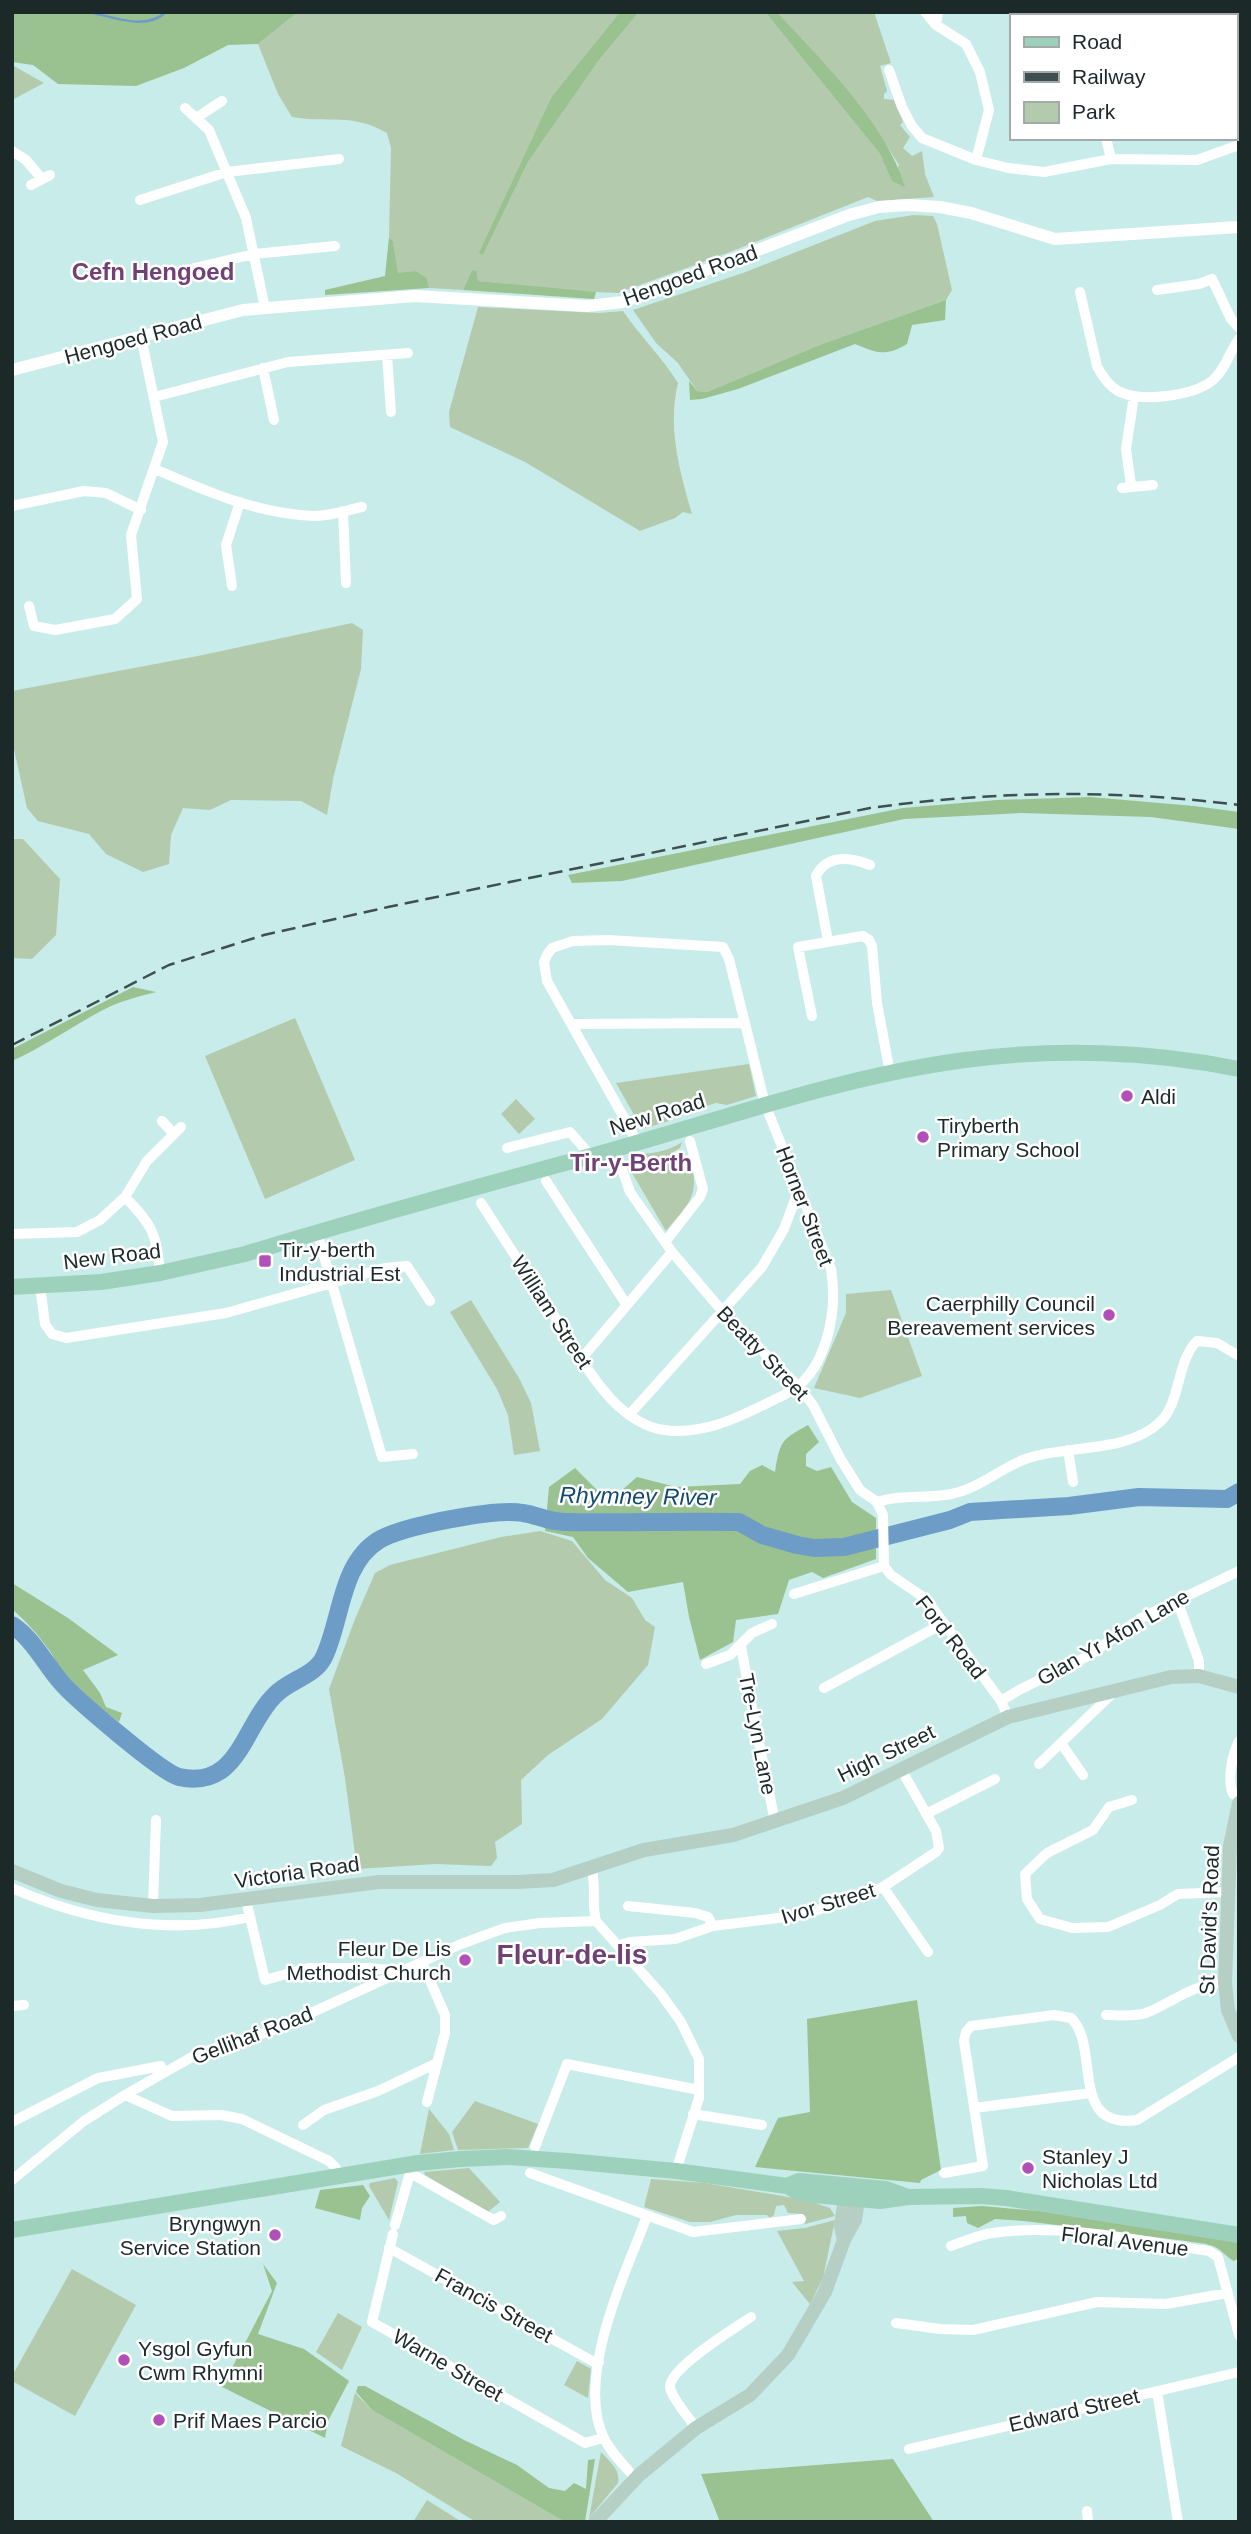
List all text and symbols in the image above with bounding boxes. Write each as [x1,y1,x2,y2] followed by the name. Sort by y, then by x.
[1010,14,1237,140] legend
[1072,30,1122,53] text: Road
[1072,65,1146,88] text: Railway
[1072,100,1116,123] text: Park
[620,240,760,310] street label: Hengoed Road
[72,258,234,285] district label: Cefn Hengoed
[62,310,204,368] street label: Hengoed Road
[1141,1085,1176,1108] place label: Aldi
[1119,1088,1135,1104] marker: Aldi
[607,1089,707,1139] street label: New Road
[937,1114,1079,1161] place label: Tiryberth Primary School
[915,1129,931,1145] marker: Tiryberth Primary School
[772,1143,838,1269] street label: Horner Street
[570,1149,692,1176] district label: Tir-y-Berth
[279,1238,401,1285] place label: Tir-y-berth Industrial Est
[62,1239,162,1273] street label: New Road
[507,1251,597,1373] street label: William Street
[257,1253,273,1269] marker: Tir-y-berth Industrial Est
[887,1292,1095,1339] place label: Caerphilly Council Bereavement services
[713,1301,814,1405] street label: Beatty Street
[1101,1307,1117,1323] marker: Caerphilly Council Bereavement services
[559,1482,718,1510] water label: Rhymney River
[1033,1584,1193,1690] street label: Glan Yr Afon Lane
[911,1591,991,1683] street label: Ford Road
[735,1671,781,1797] street label: Tre-Lyn Lane
[834,1720,938,1786] street label: High Street
[1195,1845,1223,1995] street label: St David's Road
[233,1852,361,1892] street label: Victoria Road
[778,1878,878,1928] street label: Ivor Street
[286,1937,451,1984] place label: Fleur De Lis Methodist Church
[497,1939,647,1970] district label: Fleur-de-lis
[457,1952,473,1968] marker: Fleur De Lis Methodist Church
[188,2001,316,2069] street label: Gellihaf Road
[1042,2145,1158,2192] place label: Stanley J Nicholas Ltd
[1020,2160,1036,2176] marker: Stanley J Nicholas Ltd
[120,2212,261,2259] place label: Bryngwyn Service Station
[1060,2222,1190,2260] street label: Floral Avenue
[267,2227,283,2243] marker: Bryngwyn Service Station
[431,2263,557,2347] street label: Francis Street
[389,2324,507,2406] street label: Warne Street
[138,2337,263,2384] place label: Ysgol Gyfun Cwm Rhymni
[116,2352,132,2368] marker: Ysgol Gyfun Cwm Rhymni
[1007,2384,1142,2436] street label: Edward Street
[173,2409,327,2432] place label: Prif Maes Parcio
[151,2412,167,2428] marker: Prif Maes Parcio

